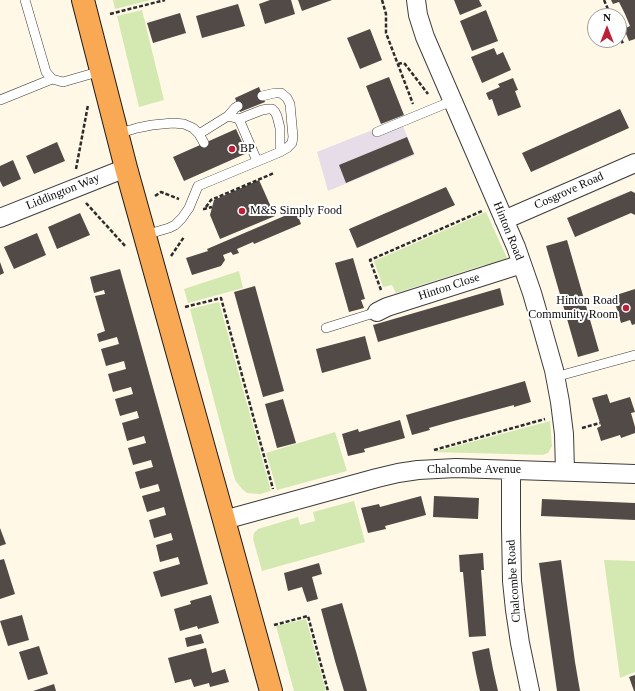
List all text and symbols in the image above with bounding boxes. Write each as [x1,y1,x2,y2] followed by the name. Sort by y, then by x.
[587,8,627,48] north arrow
[603,11,611,23] text: N
[240,142,255,156] place label: BP
[227,144,237,154] marker: BP
[532,169,606,213] street label: Cosgrove Road
[24,171,102,213] street label: Liddington Way
[490,200,526,262] street label: Hinton Road
[250,204,342,218] place label: M&S Simply Food
[237,206,247,216] marker: M&S Simply Food
[416,270,482,304] street label: Hinton Close
[528,294,618,322] place label: Hinton Road Community Room
[621,303,631,313] marker: Hinton Road Community Room
[427,463,521,477] street label: Chalcombe Avenue
[504,539,524,623] street label: Chalcombe Road

